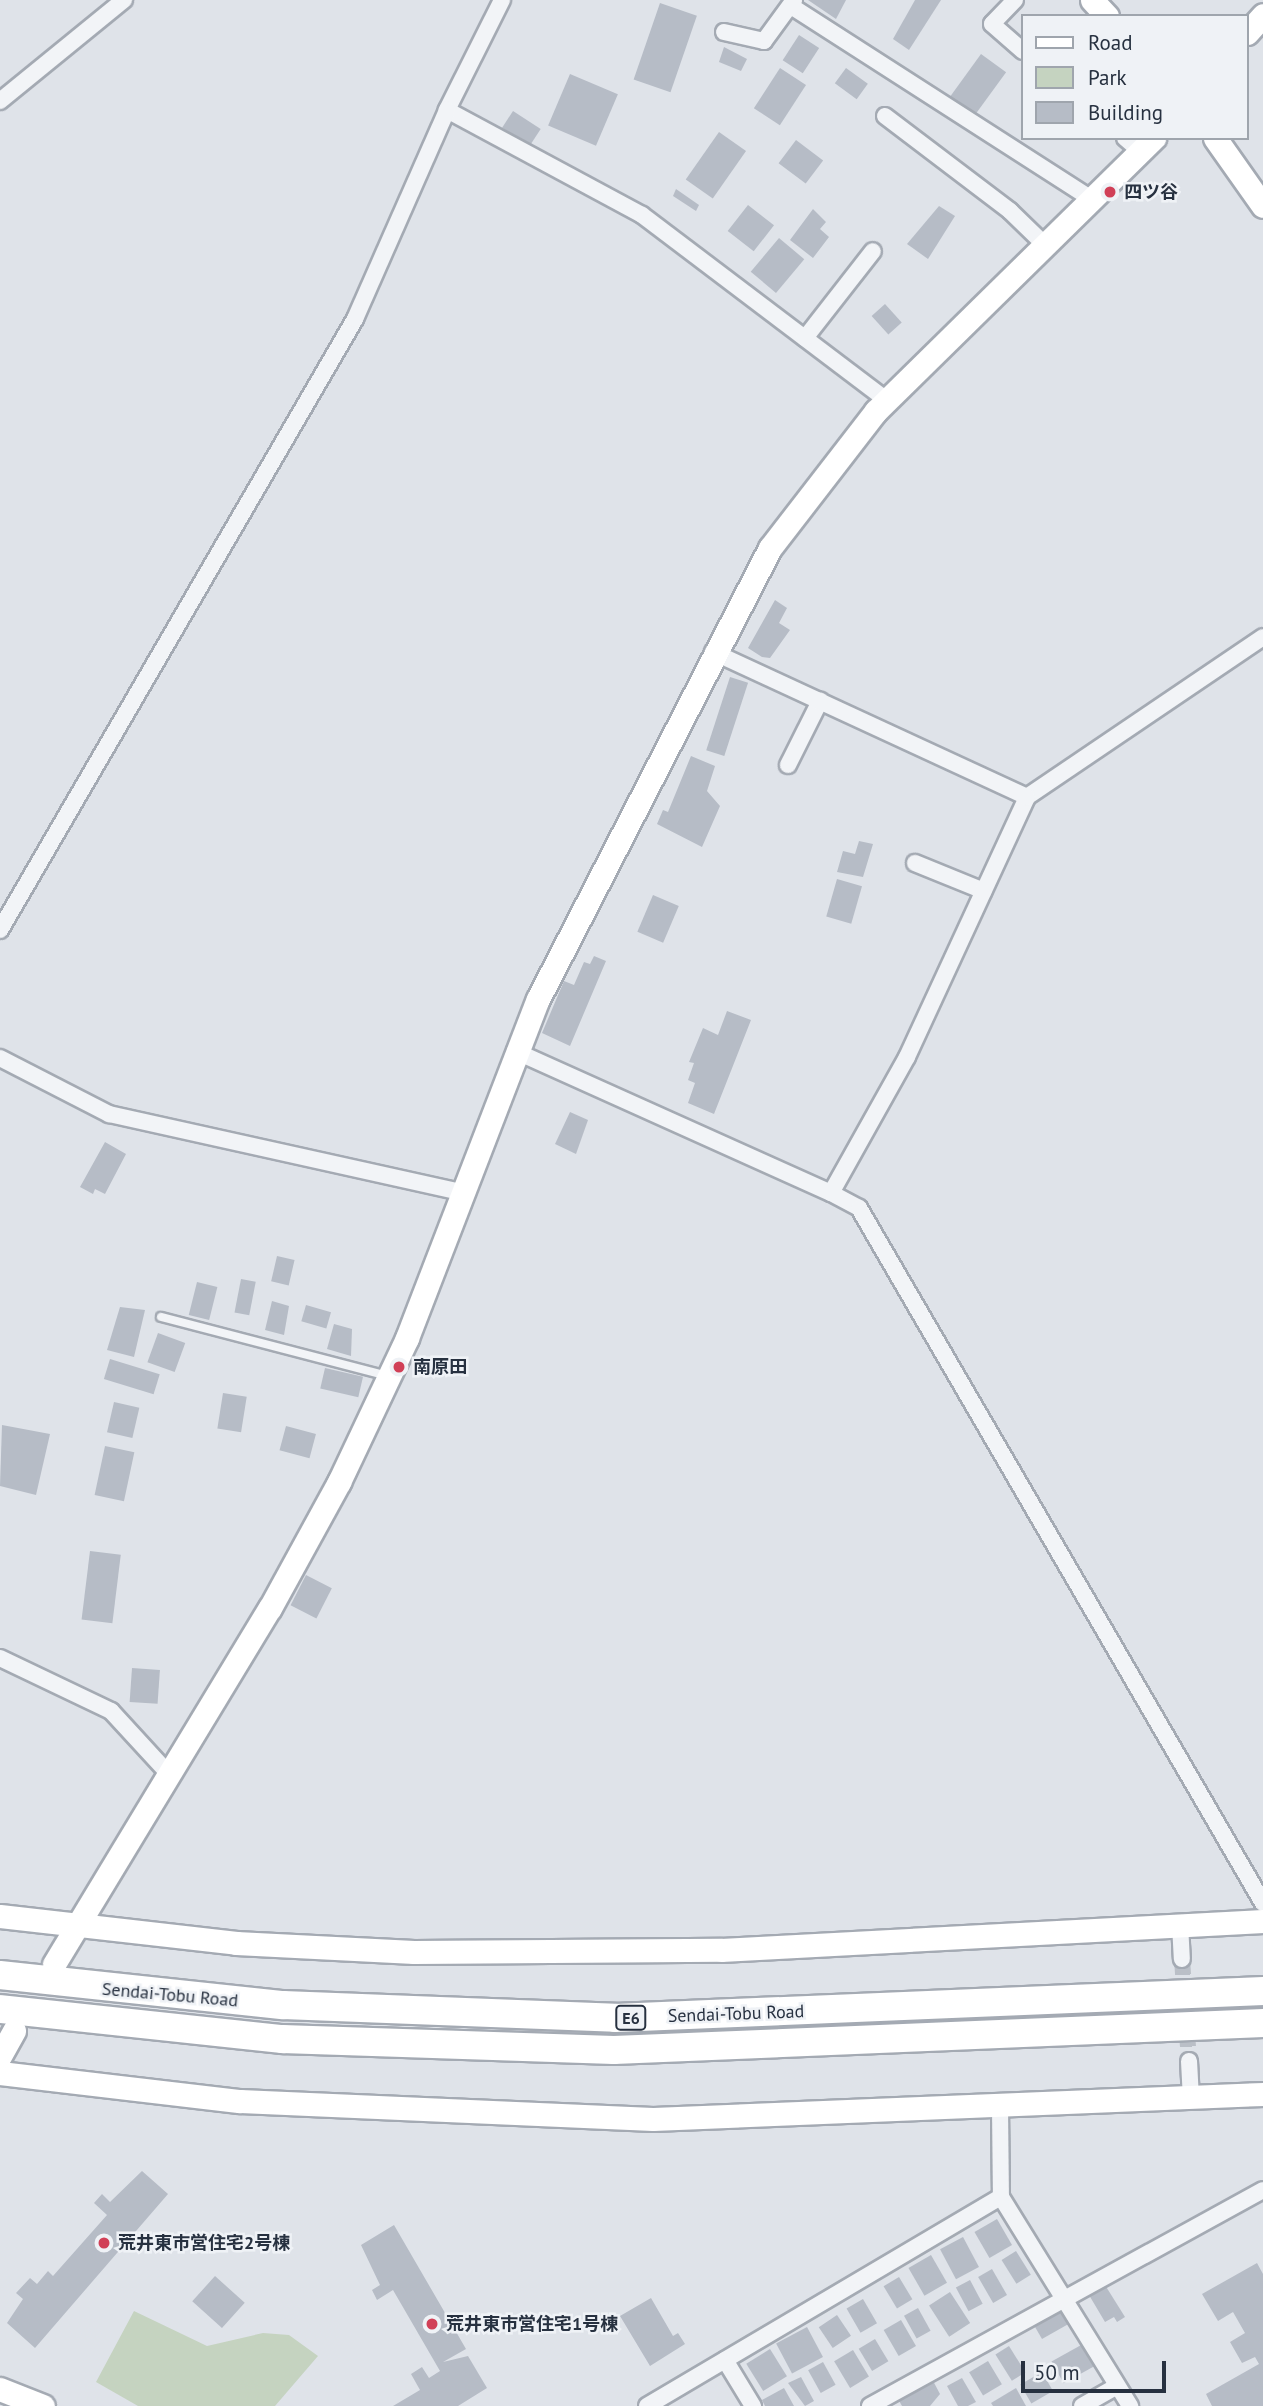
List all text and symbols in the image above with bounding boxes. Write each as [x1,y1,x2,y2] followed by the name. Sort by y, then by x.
[1021,14,1249,140] legend
[1088,29,1132,56] text: Road
[1088,64,1127,91] text: Park
[1088,99,1163,126] text: Building
[1124,181,1178,203] place label: 四ツ谷
[1102,184,1118,200] marker: 四ツ谷
[413,1356,467,1378] place label: 南原田
[391,1359,407,1375] marker: 南原田
[101,1978,239,2012] street label: Sendai-Tobu Road
[667,2001,805,2027] street label: Sendai-Tobu Road
[615,2006,647,2030] road number: E6
[118,2232,290,2254] place label: 荒井東市営住宅2号棟
[96,2235,112,2251] marker: 荒井東市営住宅2号棟
[446,2313,618,2335] place label: 荒井東市営住宅1号棟
[424,2316,440,2332] marker: 荒井東市営住宅1号棟
[1025,2346,1170,2390] scale bar
[1034,2359,1080,2386] text: 50 m

